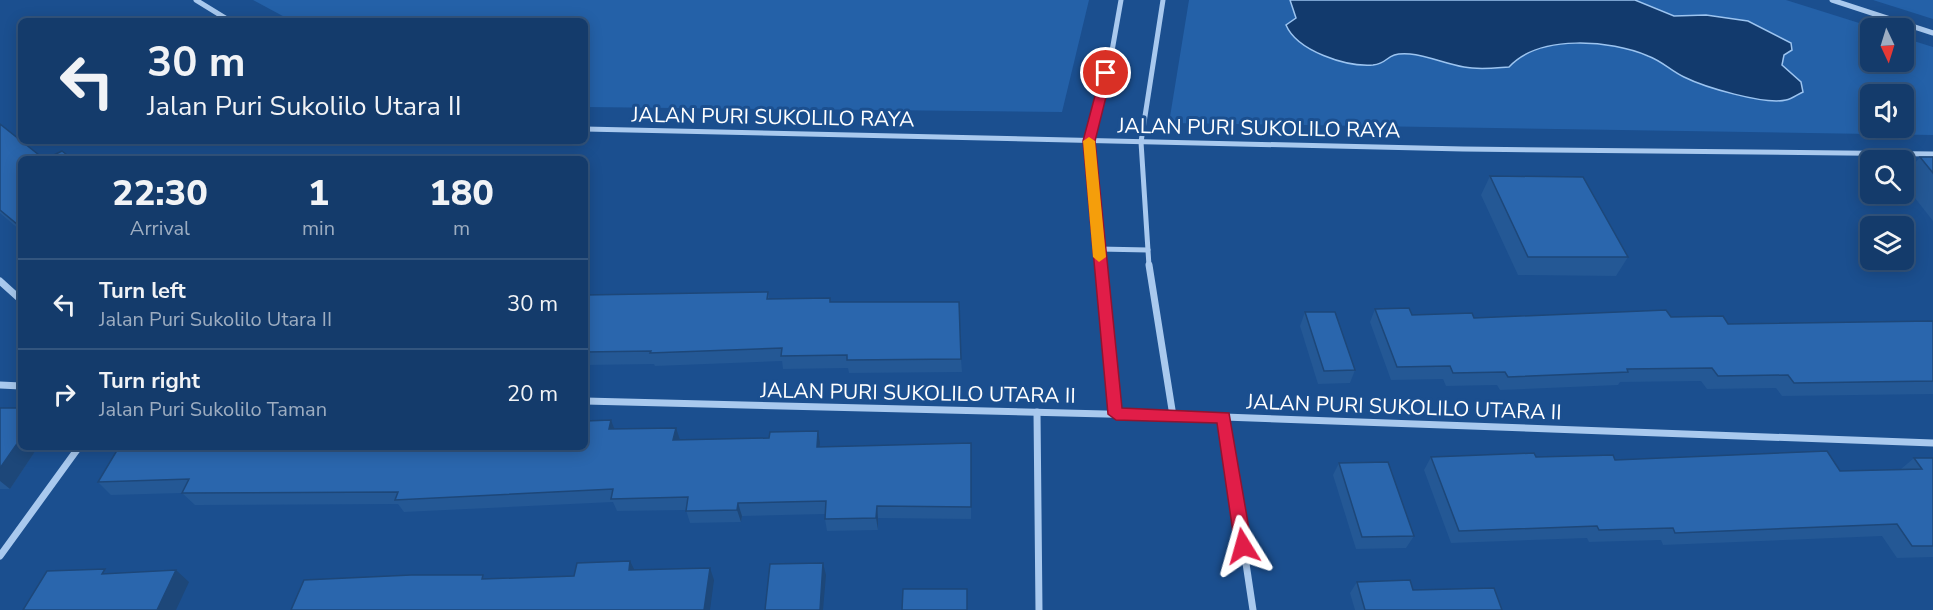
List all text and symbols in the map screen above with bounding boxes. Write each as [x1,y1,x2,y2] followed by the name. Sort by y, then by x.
[1860,18,1914,72] north arrow
[1860,18,1914,270] map controls
[147,34,246,91] text: 30 m
[48,42,126,120] icon: left
[1080,47,1131,98] pin
[1089,56,1122,89] icon: arrive
[1860,84,1914,138] button: sound
[147,88,462,125] text: Jalan Puri Sukolilo Utara II
[630,101,915,133] street label: JALAN PURI SUKOLILO RAYA
[1116,112,1401,144] street label: JALAN PURI SUKOLILO RAYA
[1860,150,1914,204] button: search
[112,169,208,218] text: 22:30
[308,169,329,218] text: 1
[429,169,494,218] text: 180
[130,215,190,242] text: Arrival
[302,215,335,242] text: min
[453,215,470,242] text: m
[1860,216,1914,270] button: layers
[99,276,186,306] text: Turn left
[48,288,81,321] icon: left
[507,289,558,319] text: 30 m
[99,306,332,333] text: Jalan Puri Sukolilo Utara II
[99,366,200,396] text: Turn right
[759,376,1076,410] street label: JALAN PURI SUKOLILO UTARA II
[48,378,81,411] icon: right
[507,379,558,409] text: 20 m
[1245,387,1562,426] street label: JALAN PURI SUKOLILO UTARA II
[99,396,327,423] text: Jalan Puri Sukolilo Taman
[1211,514,1275,578] position arrow

